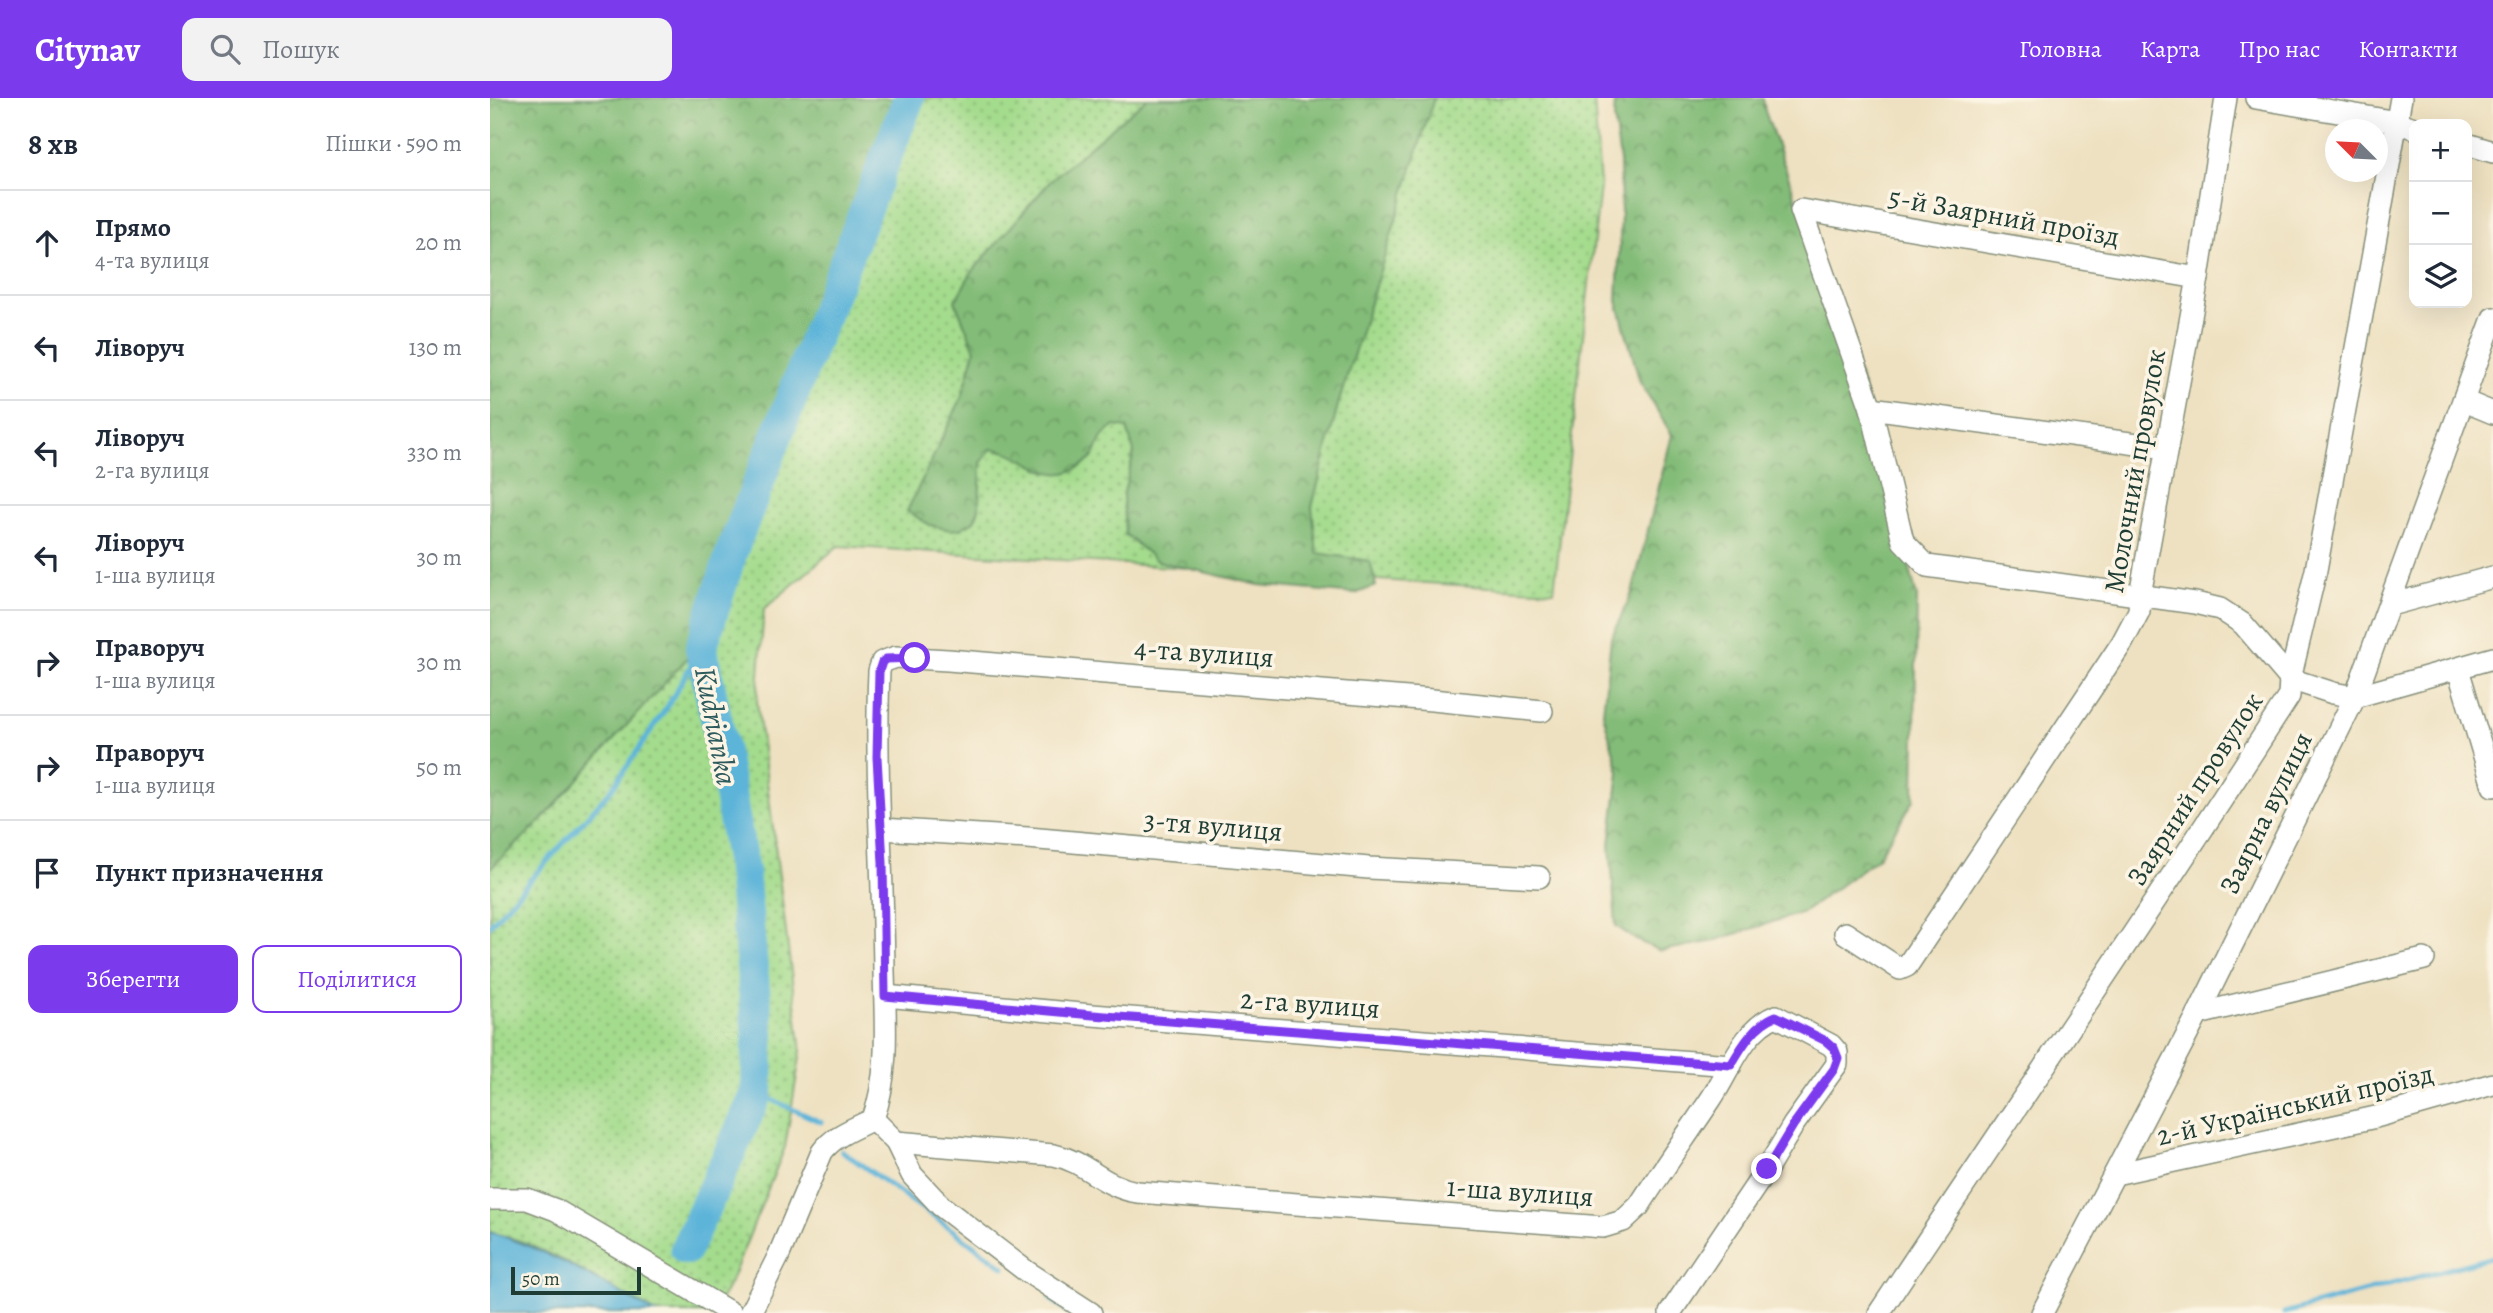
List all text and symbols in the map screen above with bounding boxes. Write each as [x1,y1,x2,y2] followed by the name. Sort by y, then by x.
[182,18,672,81] search box
[35,27,140,72] text: Citynav
[206,30,244,68] icon: search
[262,32,340,67] text: Пошук
[2019,33,2102,65] text: Головна
[2140,33,2200,65] text: Карта
[2238,33,2320,65] text: Про нас
[2358,33,2458,65] text: Контакти
[2325,119,2388,182] north arrow
[2409,119,2472,308] map controls
[2409,119,2472,182] button: +
[28,124,78,164] text: 8 хв
[325,128,462,159] text: Пішки · 590 m
[1886,178,2122,256] street label: 5-й Заярний проїзд
[2409,182,2472,245] button: −
[95,210,171,245] text: Прямо
[28,224,66,262] icon: ahead
[415,227,462,258] text: 20 m
[95,245,210,276] text: 4-та вулиця
[2409,245,2472,308] button: layers
[28,329,66,367] icon: left
[95,330,185,365] text: Ліворуч
[409,332,462,363] text: 130 m
[2095,346,2175,596] street label: Молочний провулок
[95,420,185,455] text: Ліворуч
[28,434,66,472] icon: left
[407,437,462,468] text: 330 m
[95,455,210,486] text: 2-га вулиця
[95,525,185,560] text: Ліворуч
[28,539,66,577] icon: left
[416,542,462,573] text: 30 m
[95,560,216,591] text: 1-ша вулиця
[1133,629,1275,677] street label: 4-та вулиця
[95,630,205,665] text: Праворуч
[899,642,930,673] route start
[28,644,66,682] icon: right
[416,647,462,678] text: 30 m
[685,663,747,789] water label: Kudrianka
[95,665,216,696] text: 1-ша вулиця
[2118,685,2272,893] street label: Заярний провулок
[2210,726,2322,900] street label: Заярна вулиця
[95,735,205,770] text: Праворуч
[28,749,66,787] icon: right
[416,752,462,783] text: 50 m
[95,770,216,801] text: 1-ша вулиця
[1142,801,1284,851] street label: 3-тя вулиця
[28,854,66,892] icon: arrive
[95,855,324,890] text: Пункт призначення
[28,945,238,1013] button: Зберегти
[252,945,462,1013] button: Поділитися
[1239,980,1381,1028] street label: 2-га вулиця
[2153,1055,2437,1155] street label: 2-й Український проїзд
[1751,1153,1782,1184] route end
[1445,1168,1595,1216] street label: 1-ша вулиця
[511,1264,640,1296] scale bar
[522,1266,560,1292] text: 50 m

